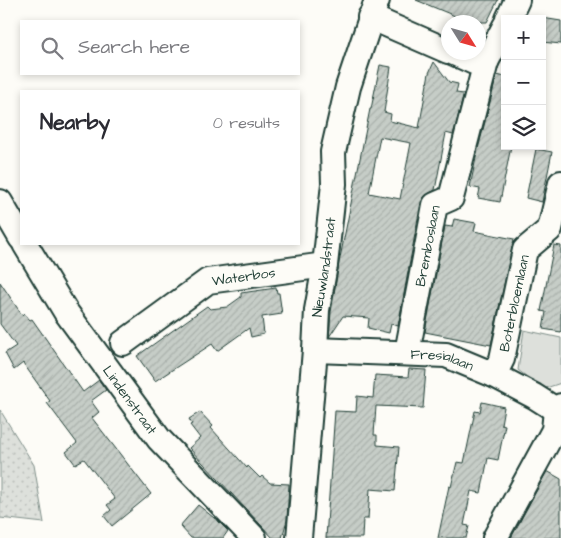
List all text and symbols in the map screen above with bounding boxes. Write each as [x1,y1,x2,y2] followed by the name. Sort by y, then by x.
[441,15,486,60] north arrow
[501,15,546,150] map controls
[501,15,546,60] button: +
[20,20,300,75] search box
[38,34,66,62] icon: search
[78,34,190,61] text: Search here
[501,60,546,105] button: −
[501,105,546,150] button: layers
[40,108,110,137] text: Nearby
[213,112,280,134] text: 0 results
[411,204,446,288] street label: Bremboslaan
[308,216,341,318] street label: Nieuwlandstraat
[495,253,535,354] street label: Boterbloemlaan
[211,263,277,291] street label: Waterbos
[410,345,476,376] street label: Fresialaan
[97,362,162,439] street label: Lindenstraat

